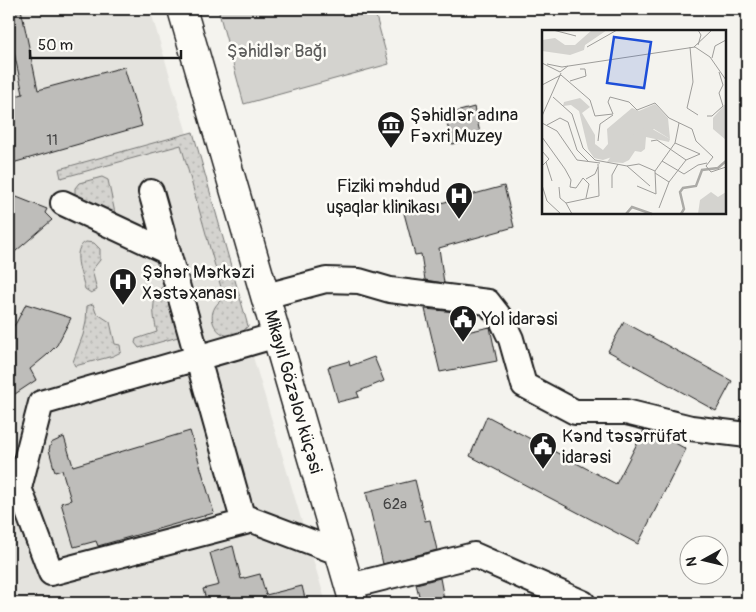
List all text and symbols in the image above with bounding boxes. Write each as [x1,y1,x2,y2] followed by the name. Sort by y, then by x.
[30,28,181,60] scale bar
[542,30,726,214] inset map
[38,36,73,55] text: 50 m
[227,40,327,63] park label: Şəhidlər Bağı
[410,104,518,148] place label: Şəhidlər adına Fəxri Muzey
[376,110,406,149] museum icon: Şəhidlər adına Fəxri Muzey
[46,131,58,150] house number: 11
[326,175,440,219] place label: Fiziki məhdud uşaqlar klinikası
[444,181,474,220] hospital icon: Fiziki məhdud uşaqlar klinikası
[142,261,254,305] place label: Şəhər Mərkəzi Xəstəxanası
[108,267,138,306] hospital icon: Şəhər Mərkəzi Xəstəxanası
[448,304,478,343] public building icon: Yol idarəsi
[259,308,327,476] street label: Mikayıl Gözəlov küçəsi
[481,308,558,331] place label: Yol idarəsi
[562,425,688,469] place label: Kənd təsərrüfat idarəsi
[528,431,558,470] public building icon: Kənd təsərrüfat idarəsi
[383,495,407,514] house number: 62a
[678,534,728,584] north arrow
[683,556,701,568] text: N

